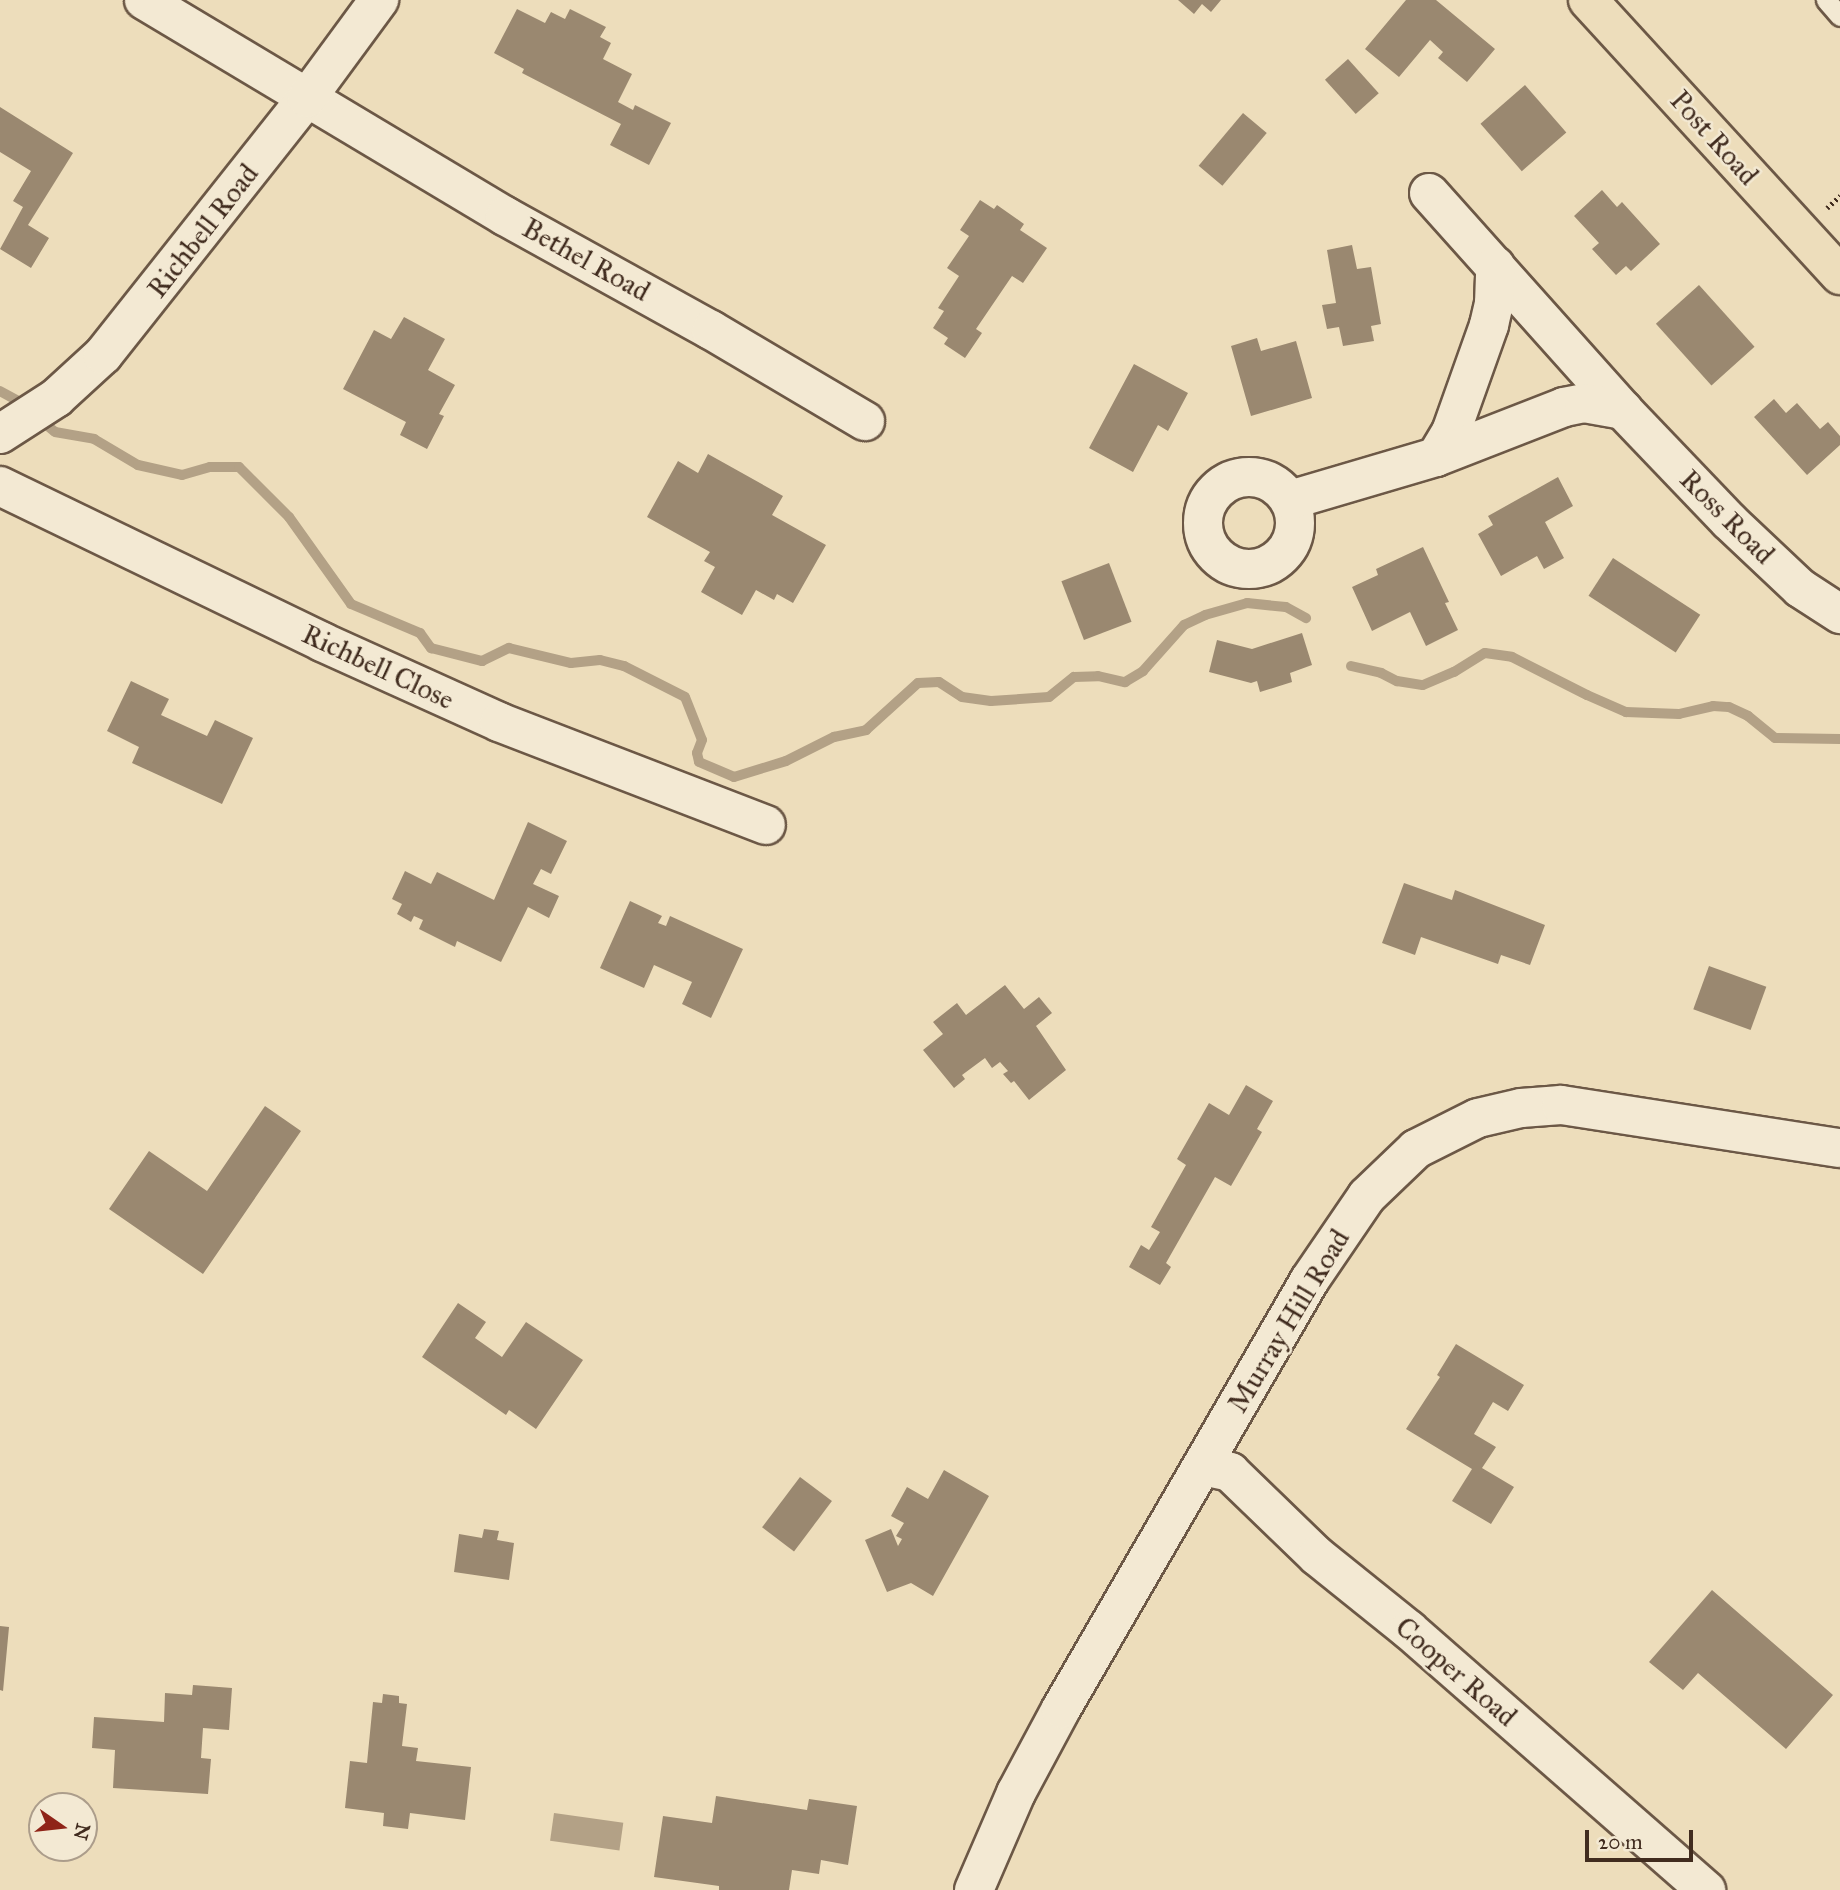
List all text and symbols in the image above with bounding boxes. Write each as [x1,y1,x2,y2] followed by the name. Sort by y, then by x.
[1663,84,1765,192] street label: Post Road
[140,157,266,305] street label: Richbell Road
[516,211,656,309] street label: Bethel Road
[1673,463,1781,571] street label: Ross Road
[297,617,459,717] street label: Richbell Close
[1221,1223,1357,1419] street label: Murray Hill Road
[1389,1610,1523,1734] street label: Cooper Road
[28,1792,98,1862] north arrow
[1588,1816,1696,1860] scale bar
[69,1821,95,1842] text: N
[1598,1829,1643,1855] text: 20 m

